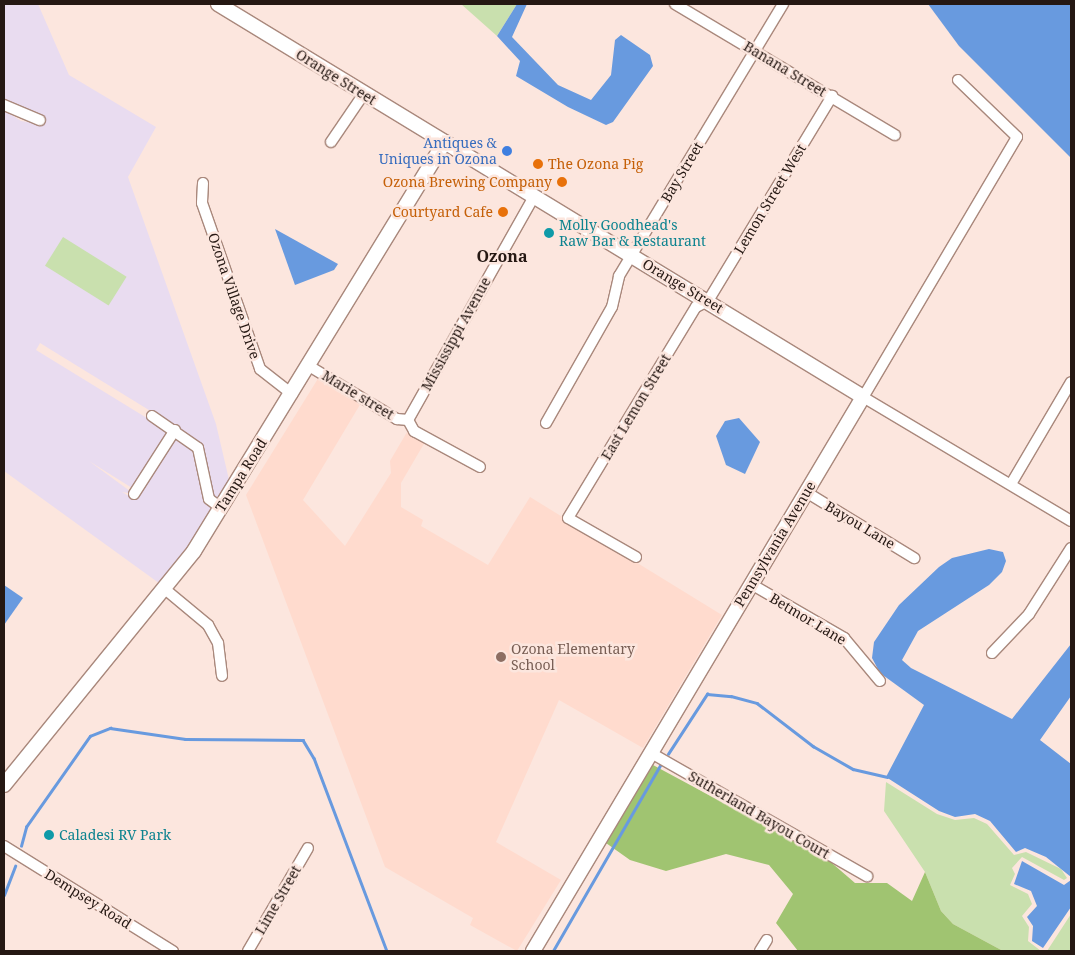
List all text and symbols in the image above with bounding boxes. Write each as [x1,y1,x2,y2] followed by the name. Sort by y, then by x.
[741,38,829,100] street label: Banana Street
[293,46,379,108] street label: Orange Street
[379,135,497,168] place label: Antiques & Uniques in Ozona
[657,139,707,205] street label: Bay Street
[731,141,809,257] street label: Lemon Street West
[501,145,513,157] marker: Antiques & Uniques in Ozona
[548,156,643,172] place label: The Ozona Pig
[532,158,544,170] marker: The Ozona Pig
[383,174,552,190] place label: Ozona Brewing Company
[556,176,568,188] marker: Ozona Brewing Company
[392,204,493,220] place label: Courtyard Cafe
[497,206,509,218] marker: Courtyard Cafe
[559,217,706,250] place label: Molly Goodhead's Raw Bar & Restaurant
[543,227,555,239] marker: Molly Goodhead's Raw Bar & Restaurant
[205,231,263,361] street label: Ozona Village Drive
[476,246,528,266] district label: Ozona
[640,255,726,317] street label: Orange Street
[418,274,494,394] street label: Mississippi Avenue
[598,351,674,463] street label: East Lemon Street
[319,367,397,423] street label: Marie street
[212,435,270,515] street label: Tampa Road
[731,478,819,610] street label: Pennsylvania Avenue
[822,498,898,552] street label: Bayou Lane
[767,590,849,648] street label: Betmor Lane
[511,641,635,674] place label: Ozona Elementary School
[495,651,507,663] marker: Ozona Elementary School
[685,768,833,862] street label: Sutherland Bayou Court
[59,827,171,843] place label: Caladesi RV Park
[43,829,55,841] marker: Caladesi RV Park
[252,863,304,937] street label: Lime Street
[42,866,134,932] street label: Dempsey Road

